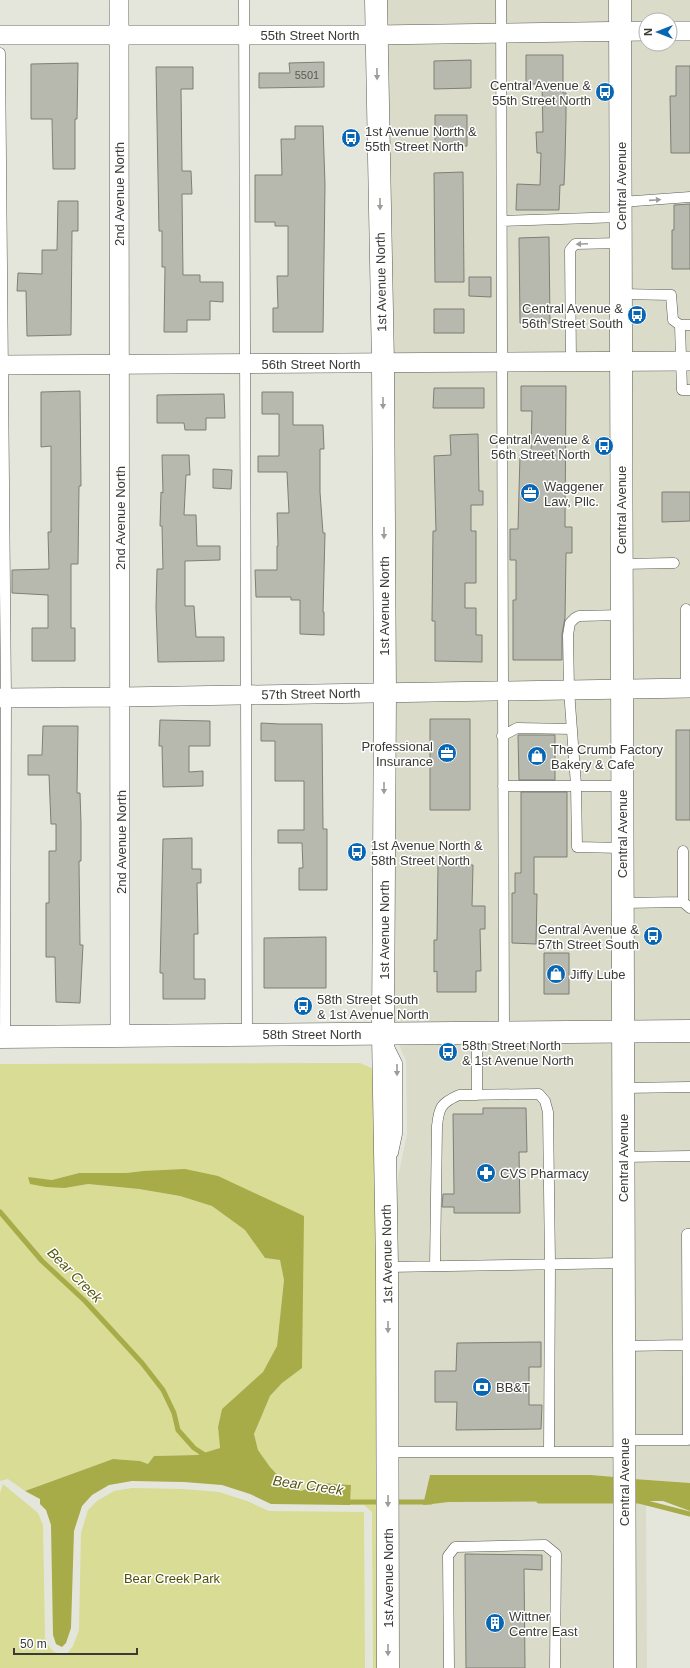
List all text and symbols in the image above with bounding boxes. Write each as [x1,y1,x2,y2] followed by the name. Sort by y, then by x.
[638,12,678,52] north arrow
[261,28,360,43] street label: 55th Street North
[642,28,654,36] text: N
[374,68,380,81] one-way arrow
[295,69,319,81] house number: 5501
[490,78,591,108] place label: Central Avenue & 55th Street North
[594,81,616,103] bus stop icon: Central Avenue & 55th Street North
[365,124,477,154] place label: 1st Avenue North & 55th Street North
[340,127,362,149] bus stop icon: 1st Avenue North & 55th Street North
[112,142,127,246] street label: 2nd Avenue North
[614,142,629,230] street label: Central Avenue
[649,196,661,203] one-way arrow
[377,198,383,211] one-way arrow
[373,232,389,332] street label: 1st Avenue North
[576,241,588,248] one-way arrow
[522,301,623,331] place label: Central Avenue & 56th Street South
[626,304,648,326] bus stop icon: Central Avenue & 56th Street South
[262,357,361,372] street label: 56th Street North
[380,397,386,410] one-way arrow
[489,432,590,462] place label: Central Avenue & 56th Street North
[593,435,615,457] bus stop icon: Central Avenue & 56th Street North
[113,466,128,570] street label: 2nd Avenue North
[614,466,629,554] street label: Central Avenue
[544,479,604,509] place label: Waggener Law, Pllc.
[519,482,541,504] office icon: Waggener Law, Pllc.
[381,527,387,540] one-way arrow
[377,556,392,656] street label: 1st Avenue North
[261,686,361,702] street label: 57th Street North
[361,739,433,769] place label: Professional Insurance
[436,742,458,764] office icon: Professional Insurance
[551,742,663,772] place label: The Crumb Factory Bakery & Cafe
[526,745,548,767] shop icon: The Crumb Factory Bakery & Cafe
[381,782,387,795] one-way arrow
[114,790,129,894] street label: 2nd Avenue North
[615,790,630,878] street label: Central Avenue
[371,838,483,868] place label: 1st Avenue North & 58th Street North
[346,841,368,863] bus stop icon: 1st Avenue North & 58th Street North
[377,880,392,980] street label: 1st Avenue North
[538,922,639,952] place label: Central Avenue & 57th Street South
[642,925,664,947] bus stop icon: Central Avenue & 57th Street South
[545,963,567,985] shop icon: Jiffy Lube
[570,967,625,982] place label: Jiffy Lube
[317,992,429,1022] place label: 58th Street South & 1st Avenue North
[292,995,314,1017] bus stop icon: 58th Street South & 1st Avenue North
[263,1027,362,1042] street label: 58th Street North
[462,1038,574,1068] place label: 58th Street North & 1st Avenue North
[437,1041,459,1063] bus stop icon: 58th Street North & 1st Avenue North
[394,1064,400,1077] one-way arrow
[616,1114,631,1202] street label: Central Avenue
[475,1162,497,1184] pharmacy icon: CVS Pharmacy
[500,1166,589,1181] place label: CVS Pharmacy
[379,1204,395,1304] street label: 1st Avenue North
[44,1244,106,1306] water label: Bear Creek
[385,1321,391,1334] one-way arrow
[471,1376,493,1398] bank icon: BB&T
[496,1380,530,1395] place label: BB&T
[617,1438,632,1526] street label: Central Avenue
[272,1472,345,1498] water label: Bear Creek
[385,1495,391,1508] one-way arrow
[381,1528,396,1628] street label: 1st Avenue North
[124,1571,221,1586] park label: Bear Creek Park
[509,1609,578,1639] place label: Wittner Centre East
[484,1612,506,1634] building icon: Wittner Centre East
[14,1630,137,1656] scale bar
[20,1637,47,1651] text: 50 m
[385,1644,391,1657] one-way arrow

